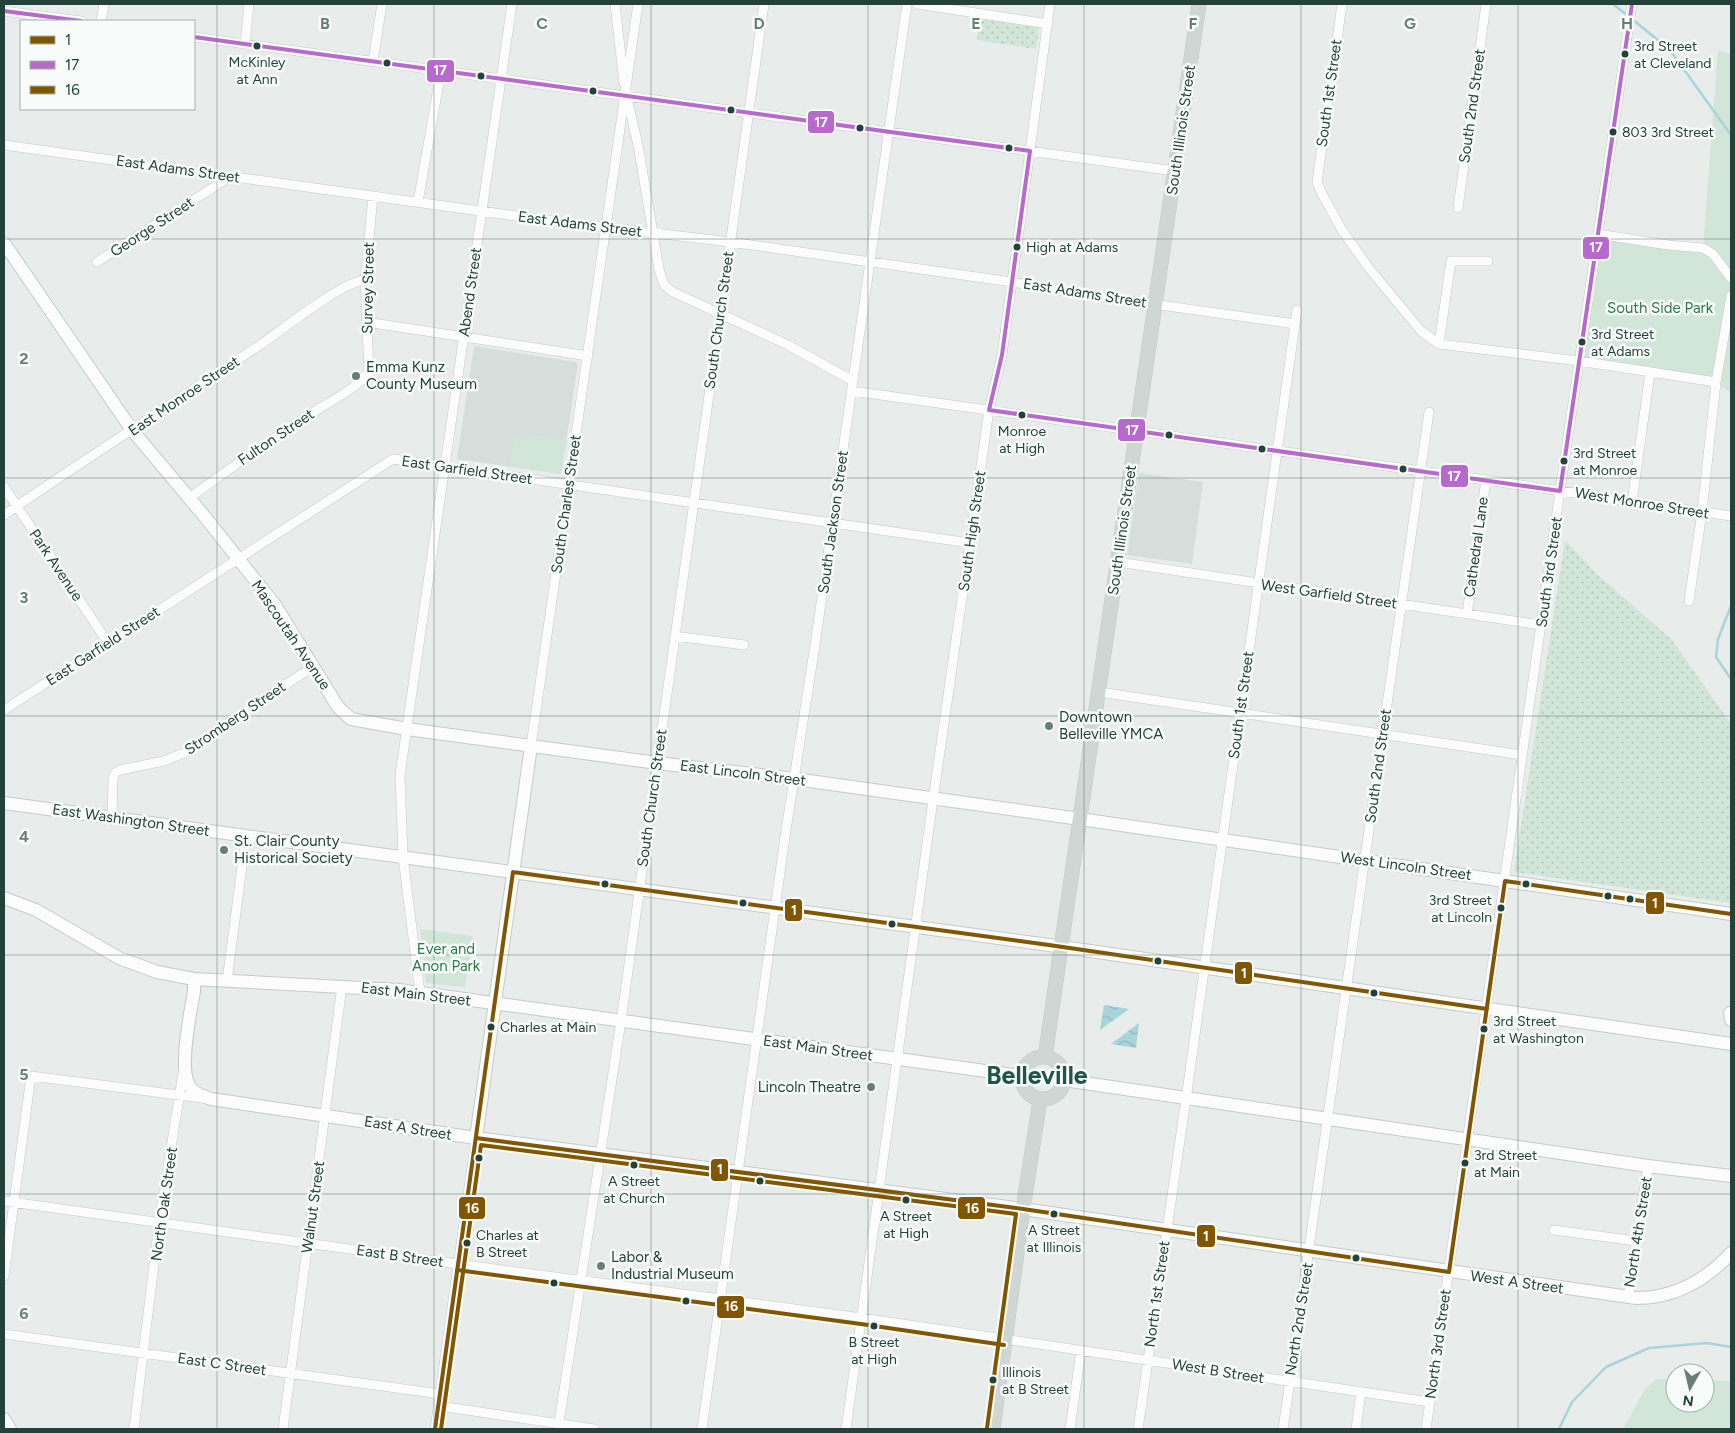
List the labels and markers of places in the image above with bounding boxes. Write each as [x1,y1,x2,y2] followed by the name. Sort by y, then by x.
[1634,38,1712,72] place label: 3rd Street at Cleveland
[252,41,262,51] marker: McKinley at Ann
[1620,49,1630,59] marker: 3rd Street at Cleveland
[229,54,286,88] place label: McKinley at Ann
[382,58,392,68] unlabelled marker
[476,71,486,81] unlabelled marker
[588,86,598,96] unlabelled marker
[726,105,736,115] unlabelled marker
[855,123,865,133] unlabelled marker
[1622,124,1714,141] place label: 803 3rd Street
[1608,127,1618,137] marker: 803 3rd Street
[1004,143,1014,153] unlabelled marker
[1026,239,1118,256] place label: High at Adams
[1012,242,1022,252] marker: High at Adams
[1591,326,1654,360] place label: 3rd Street at Adams
[1577,337,1587,347] marker: 3rd Street at Adams
[366,358,477,393] place label: Emma Kunz County Museum
[350,370,362,382] marker: Emma Kunz County Museum
[1017,410,1027,420] marker: Monroe at High
[998,423,1046,457] place label: Monroe at High
[1164,430,1174,440] unlabelled marker
[1257,444,1267,454] unlabelled marker
[1573,445,1638,479] place label: 3rd Street at Monroe
[1559,456,1569,466] marker: 3rd Street at Monroe
[1398,464,1408,474] unlabelled marker
[1059,708,1163,743] place label: Downtown Belleville YMCA
[1043,720,1055,732] marker: Downtown Belleville YMCA
[234,832,353,867] place label: St. Clair County Historical Society
[218,844,230,856] marker: St. Clair County Historical Society
[600,879,610,889] unlabelled marker
[1521,879,1531,889] unlabelled marker
[1603,891,1613,901] unlabelled marker
[1429,892,1492,926] place label: 3rd Street at Lincoln
[1625,894,1635,904] unlabelled marker
[738,898,748,908] unlabelled marker
[1496,903,1506,913] marker: 3rd Street at Lincoln
[887,919,897,929] unlabelled marker
[1153,956,1163,966] unlabelled marker
[1369,988,1379,998] unlabelled marker
[1493,1013,1584,1047] place label: 3rd Street at Washington
[500,1019,597,1036] place label: Charles at Main
[486,1022,496,1032] marker: Charles at Main
[1479,1024,1489,1034] marker: 3rd Street at Washington
[758,1078,861,1096] place label: Lincoln Theatre
[865,1081,877,1093] marker: Lincoln Theatre
[1474,1147,1537,1181] place label: 3rd Street at Main
[474,1153,484,1163] unlabelled marker
[1460,1158,1470,1168] marker: 3rd Street at Main
[629,1160,639,1170] marker: A Street at Church
[603,1173,665,1207] place label: A Street at Church
[755,1176,765,1186] unlabelled marker
[901,1195,911,1205] marker: A Street at High
[880,1208,932,1242] place label: A Street at High
[1049,1209,1059,1219] marker: A Street at Illinois
[1027,1222,1081,1256] place label: A Street at Illinois
[476,1227,539,1261] place label: Charles at B Street
[462,1238,472,1248] marker: Charles at B Street
[611,1248,734,1283] place label: Labor & Industrial Museum
[1351,1253,1361,1263] unlabelled marker
[595,1260,607,1272] marker: Labor & Industrial Museum
[549,1278,559,1288] unlabelled marker
[681,1296,691,1306] unlabelled marker
[869,1321,879,1331] marker: B Street at High
[848,1334,900,1368] place label: B Street at High
[1002,1364,1069,1398] place label: Illinois at B Street
[988,1375,998,1385] marker: Illinois at B Street

